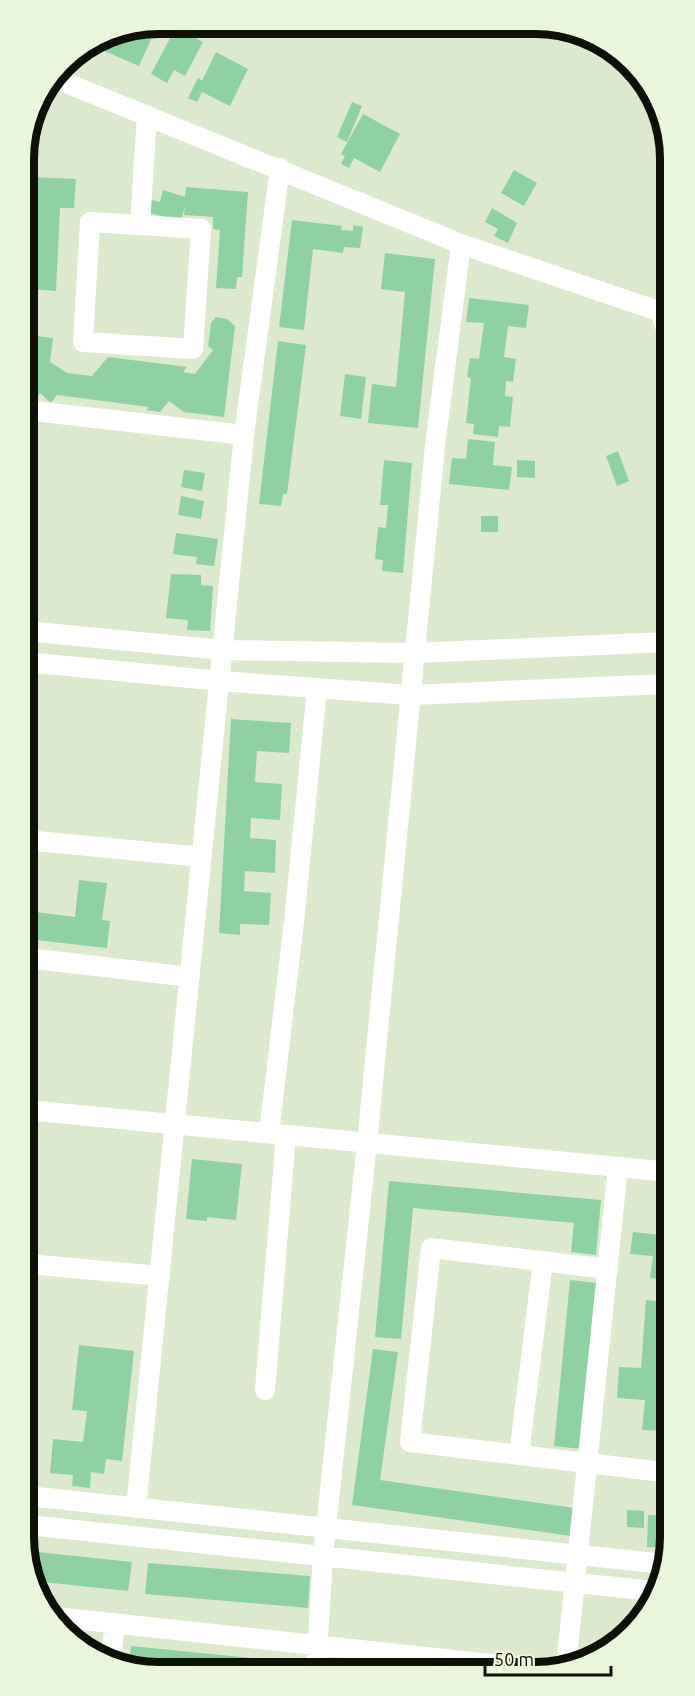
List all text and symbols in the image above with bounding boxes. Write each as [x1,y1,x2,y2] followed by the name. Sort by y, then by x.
[485,1639,611,1677] scale bar
[494,1649,534,1669] text: 50 m

